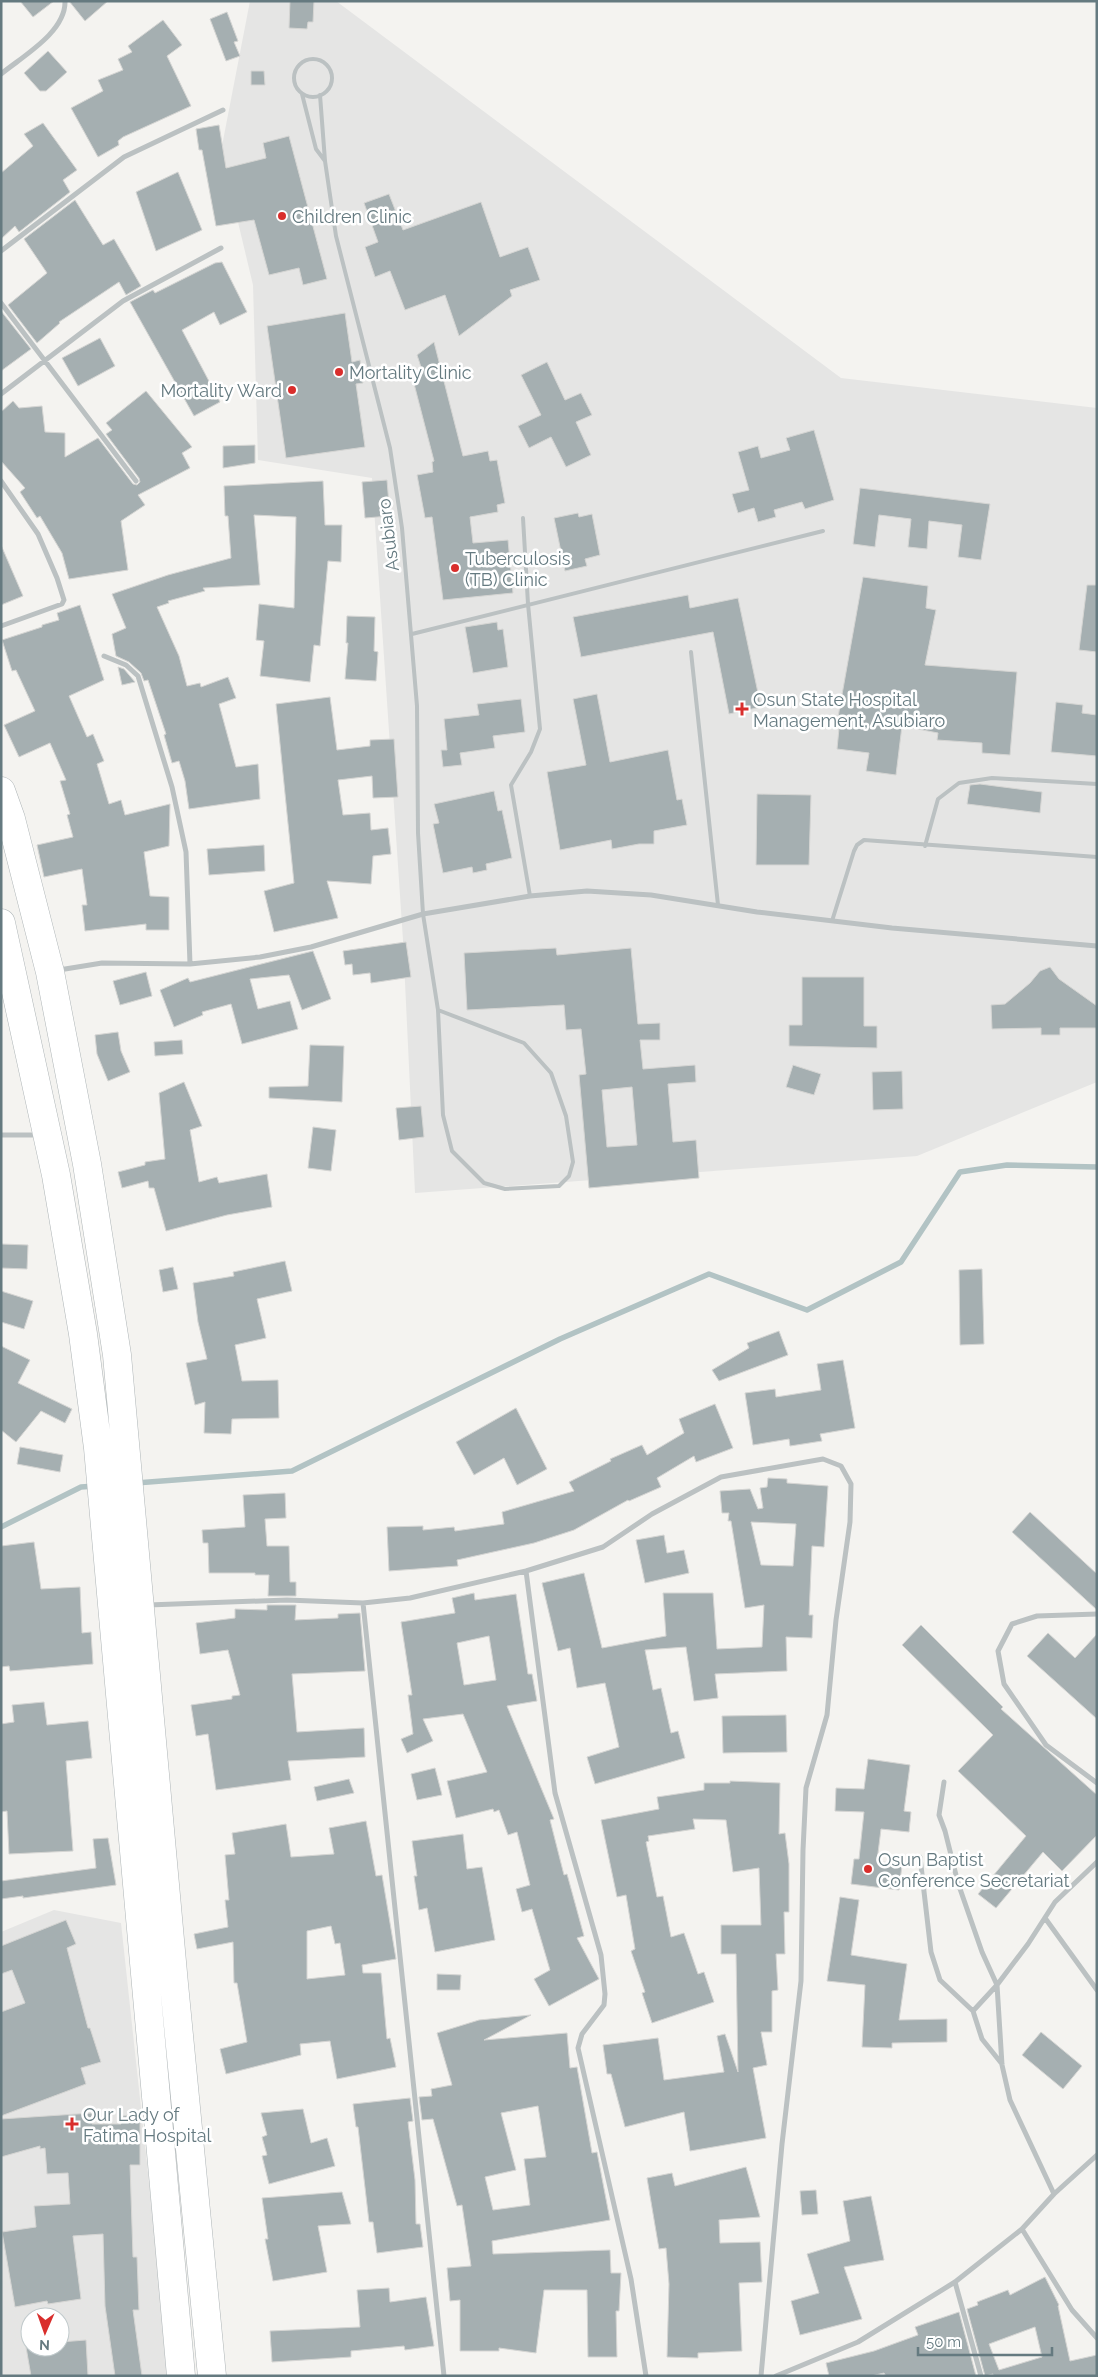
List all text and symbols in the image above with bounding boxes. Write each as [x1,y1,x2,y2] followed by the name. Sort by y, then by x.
[292,206,412,227] place label: Children Clinic
[276,210,288,222] marker: Children Clinic
[349,362,472,383] place label: Mortality Clinic
[333,366,345,378] marker: Mortality Clinic
[160,380,282,401] place label: Mortality Ward
[286,384,298,396] marker: Mortality Ward
[373,497,403,573] street label: Asubiaro
[465,548,571,590] place label: Tuberculosis (TB) Clinic
[449,562,461,574] marker: Tuberculosis (TB) Clinic
[753,689,945,731] place label: Osun State Hospital Management, Asubiaro
[735,702,749,716] marker: Osun State Hospital Management, Asubiaro
[878,1849,1069,1891] place label: Osun Baptist Conference Secretariat
[862,1863,874,1875] marker: Osun Baptist Conference Secretariat
[83,2104,211,2146] place label: Our Lady of Fatima Hospital
[65,2117,79,2131] marker: Our Lady of Fatima Hospital
[20,2307,70,2357] north arrow
[918,2324,1052,2356] scale bar
[926,2333,961,2351] text: 50 m
[39,2337,50,2353] text: N

